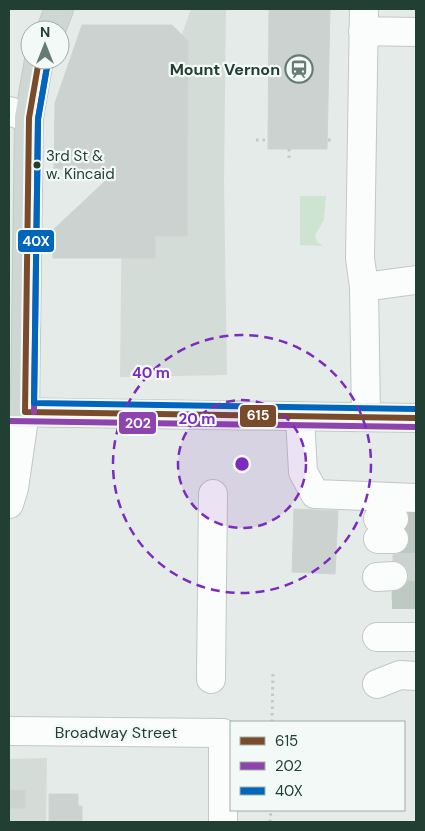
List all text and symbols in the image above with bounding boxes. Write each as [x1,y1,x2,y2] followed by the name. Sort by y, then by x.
[20,20,70,70] north arrow
[40,23,50,41] text: N
[284,54,314,84] station icon: Mount Vernon
[170,59,280,80] place label: Mount Vernon
[46,146,115,184] place label: 3rd St & w. Kincaid
[32,160,42,170] marker: 3rd St & w. Kincaid
[17,229,55,253] line badge: 40X
[22,232,50,250] text: 40X
[132,363,170,383] text: 40 m
[239,404,277,428] line badge: 615
[247,406,269,424] text: 615
[179,409,215,429] text: 20 m
[118,411,157,435] line badge: 202
[125,414,151,432] text: 202
[233,455,251,473] centre of rings
[230,721,405,811] legend
[55,722,177,743] street label: Broadway Street
[275,731,298,751] text: 615
[275,756,302,776] text: 202
[275,781,303,801] text: 40X

